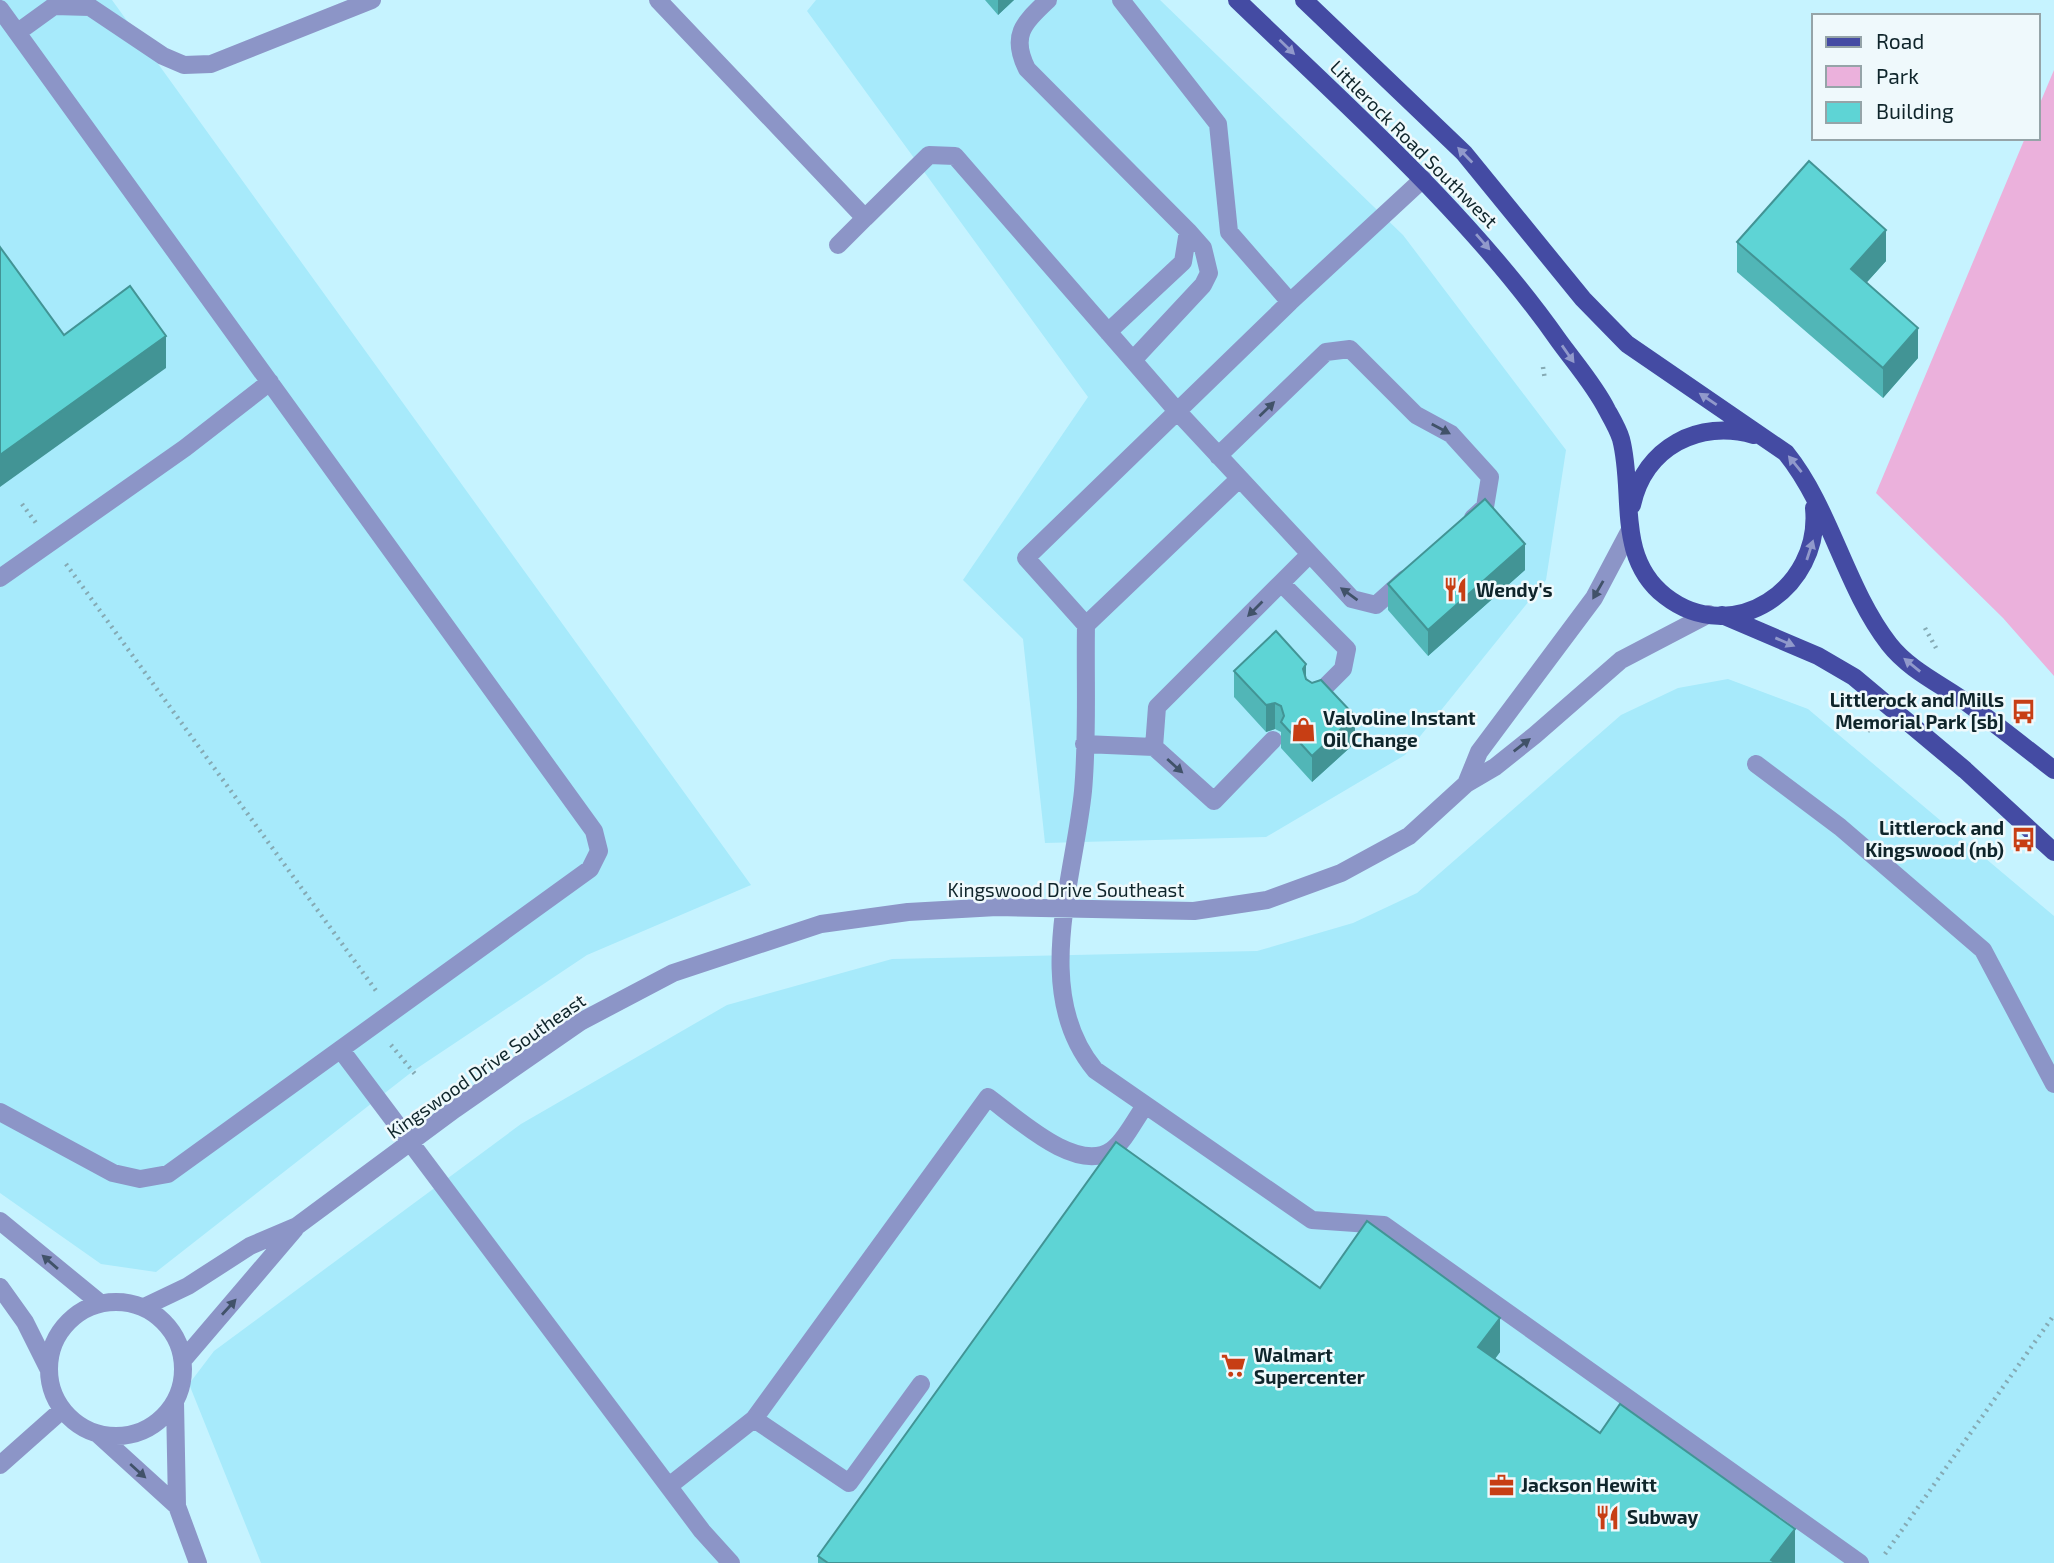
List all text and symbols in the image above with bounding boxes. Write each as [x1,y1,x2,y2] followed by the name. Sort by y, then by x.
[1812,14,2040,140] legend
[1876,28,1924,53] text: Road
[1278,39,1295,56] one-way arrow
[1326,55,1503,232] street label: Littlerock Road Southwest
[1876,63,1919,88] text: Park
[1876,98,1954,123] text: Building
[1458,147,1474,164] one-way arrow
[1475,233,1491,251] one-way arrow
[1561,345,1575,363] one-way arrow
[1699,392,1717,406] one-way arrow
[1259,400,1276,417] one-way arrow
[1431,423,1451,434] one-way arrow
[1787,455,1802,473] one-way arrow
[1805,540,1815,561] one-way arrow
[1442,576,1470,604] restaurant icon: Wendy's
[1476,578,1553,602] place label: Wendy's
[1592,580,1604,599] one-way arrow
[1340,587,1359,601] one-way arrow
[1247,600,1264,617] one-way arrow
[1775,636,1796,647] one-way arrow
[1903,658,1921,673] one-way arrow
[1830,688,2004,733] place label: Littlerock and Mills Memorial Park [sb]
[2010,697,2038,725] bus stop icon: Littlerock and Mills Memorial Park [sb]
[1323,706,1476,751] place label: Valvoline Instant Oil Change
[1289,715,1317,743] shop icon: Valvoline Instant Oil Change
[1513,739,1531,753] one-way arrow
[1166,758,1184,774] one-way arrow
[1865,816,2004,861] place label: Littlerock and Kingswood (nb)
[2010,825,2038,853] bus stop icon: Littlerock and Kingswood (nb)
[948,878,1184,901] street label: Kingswood Drive Southeast
[382,988,589,1143] street label: Kingswood Drive Southeast
[42,1255,59,1270] one-way arrow
[220,1299,236,1316] one-way arrow
[1254,1343,1365,1388] place label: Walmart Supercenter
[1220,1352,1248,1380] supermarket icon: Walmart Supercenter
[129,1462,146,1478] one-way arrow
[1487,1471,1515,1499] office icon: Jackson Hewitt
[1521,1473,1657,1496] place label: Jackson Hewitt
[1593,1503,1621,1531] restaurant icon: Subway
[1627,1505,1698,1529] place label: Subway

